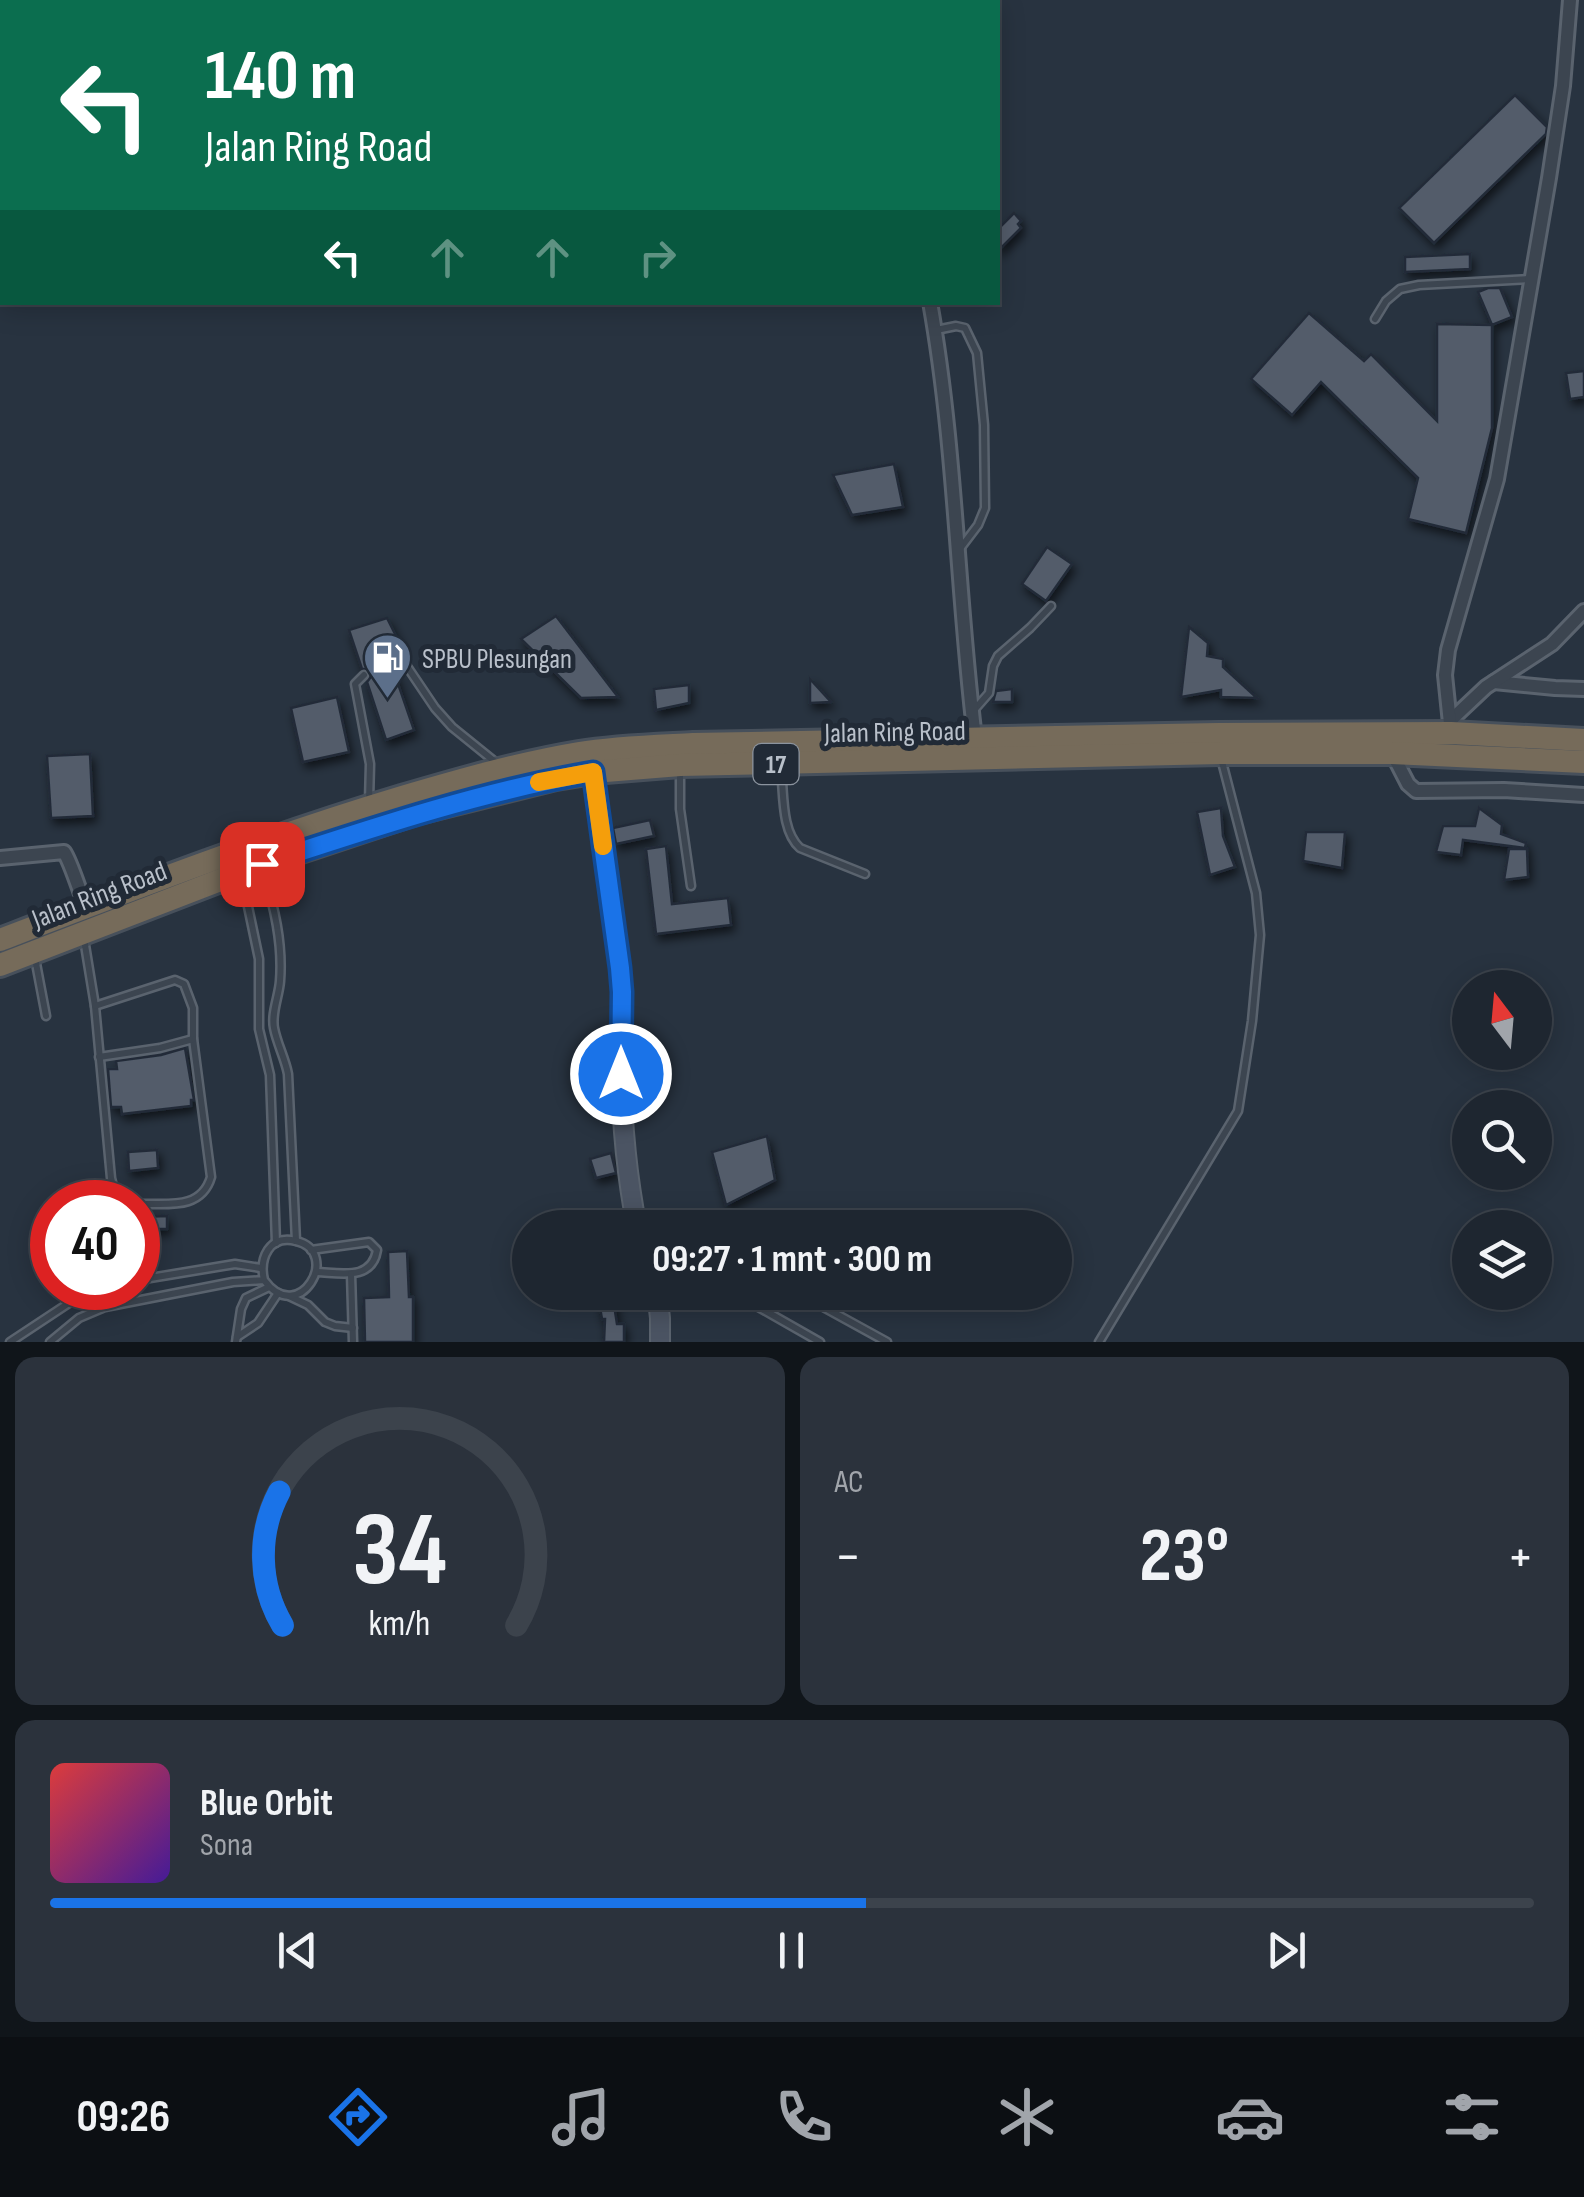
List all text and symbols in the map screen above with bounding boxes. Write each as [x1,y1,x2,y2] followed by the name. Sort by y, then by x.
[205,35,356,119] text: 140 m
[40,40,170,170] icon: left
[205,120,432,175] text: Jalan Ring Road
[315,230,370,285] icon: left
[420,230,475,285] icon: ahead
[525,230,580,285] icon: ahead
[630,230,685,285] icon: right
[361,632,413,700] fuel station icon: SPBU Plesungan
[422,643,572,676] place label: SPBU Plesungan
[823,715,966,750] street label: Jalan Ring Road
[754,744,798,784] road number: 17
[220,822,305,907] pin
[235,837,290,892] icon: arrive
[27,855,171,936] street label: Jalan Ring Road
[1452,970,1552,1070] north arrow
[1452,970,1552,1310] map controls
[569,1022,673,1126] position arrow
[1452,1090,1552,1190] button: search
[30,1180,160,1310] speed limit sign: 40
[1452,1210,1552,1310] button: layers
[652,1237,932,1282] text: 09:27 · 1 mnt · 300 m
[835,1463,863,1502] text: AC
[352,1489,447,1614] text: 34
[1139,1512,1229,1603] text: 23°
[835,1524,861,1591] text: −
[1507,1524,1534,1591] text: +
[369,1603,431,1646] text: km/h
[200,1781,333,1826] text: Blue Orbit
[200,1826,253,1865] text: Sona
[270,1923,325,1978] icon: previous
[764,1923,819,1978] icon: pause
[1259,1923,1314,1978] icon: next
[323,2082,393,2152] icon: directions
[546,2082,616,2152] icon: music
[769,2082,839,2152] icon: phone
[992,2082,1062,2152] icon: climate
[1215,2082,1285,2152] icon: car
[1437,2082,1507,2152] icon: filters
[76,2090,170,2145] text: 09:26

